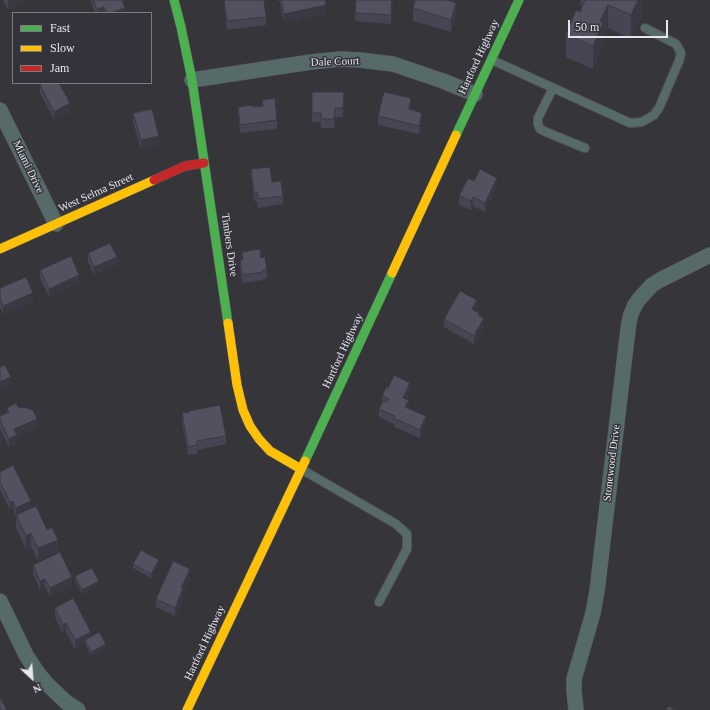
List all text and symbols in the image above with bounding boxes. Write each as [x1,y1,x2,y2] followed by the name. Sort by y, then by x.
[12,12,152,84] legend
[570,12,670,38] scale bar
[456,18,502,96] street label: Hartford Highway
[575,20,599,34] text: 50 m
[50,21,70,35] text: Fast
[50,41,75,55] text: Slow
[310,55,360,69] street label: Dale Court
[50,61,69,75] text: Jam
[10,138,46,196] street label: Miami Drive
[57,171,135,215] street label: West Selma Street
[218,212,240,278] street label: Timbers Drive
[320,312,366,390] street label: Hartford Highway
[601,424,623,502] street label: Stonewood Drive
[182,604,228,682] street label: Hartford Highway
[12,658,52,698] north arrow
[31,682,43,696] text: N

